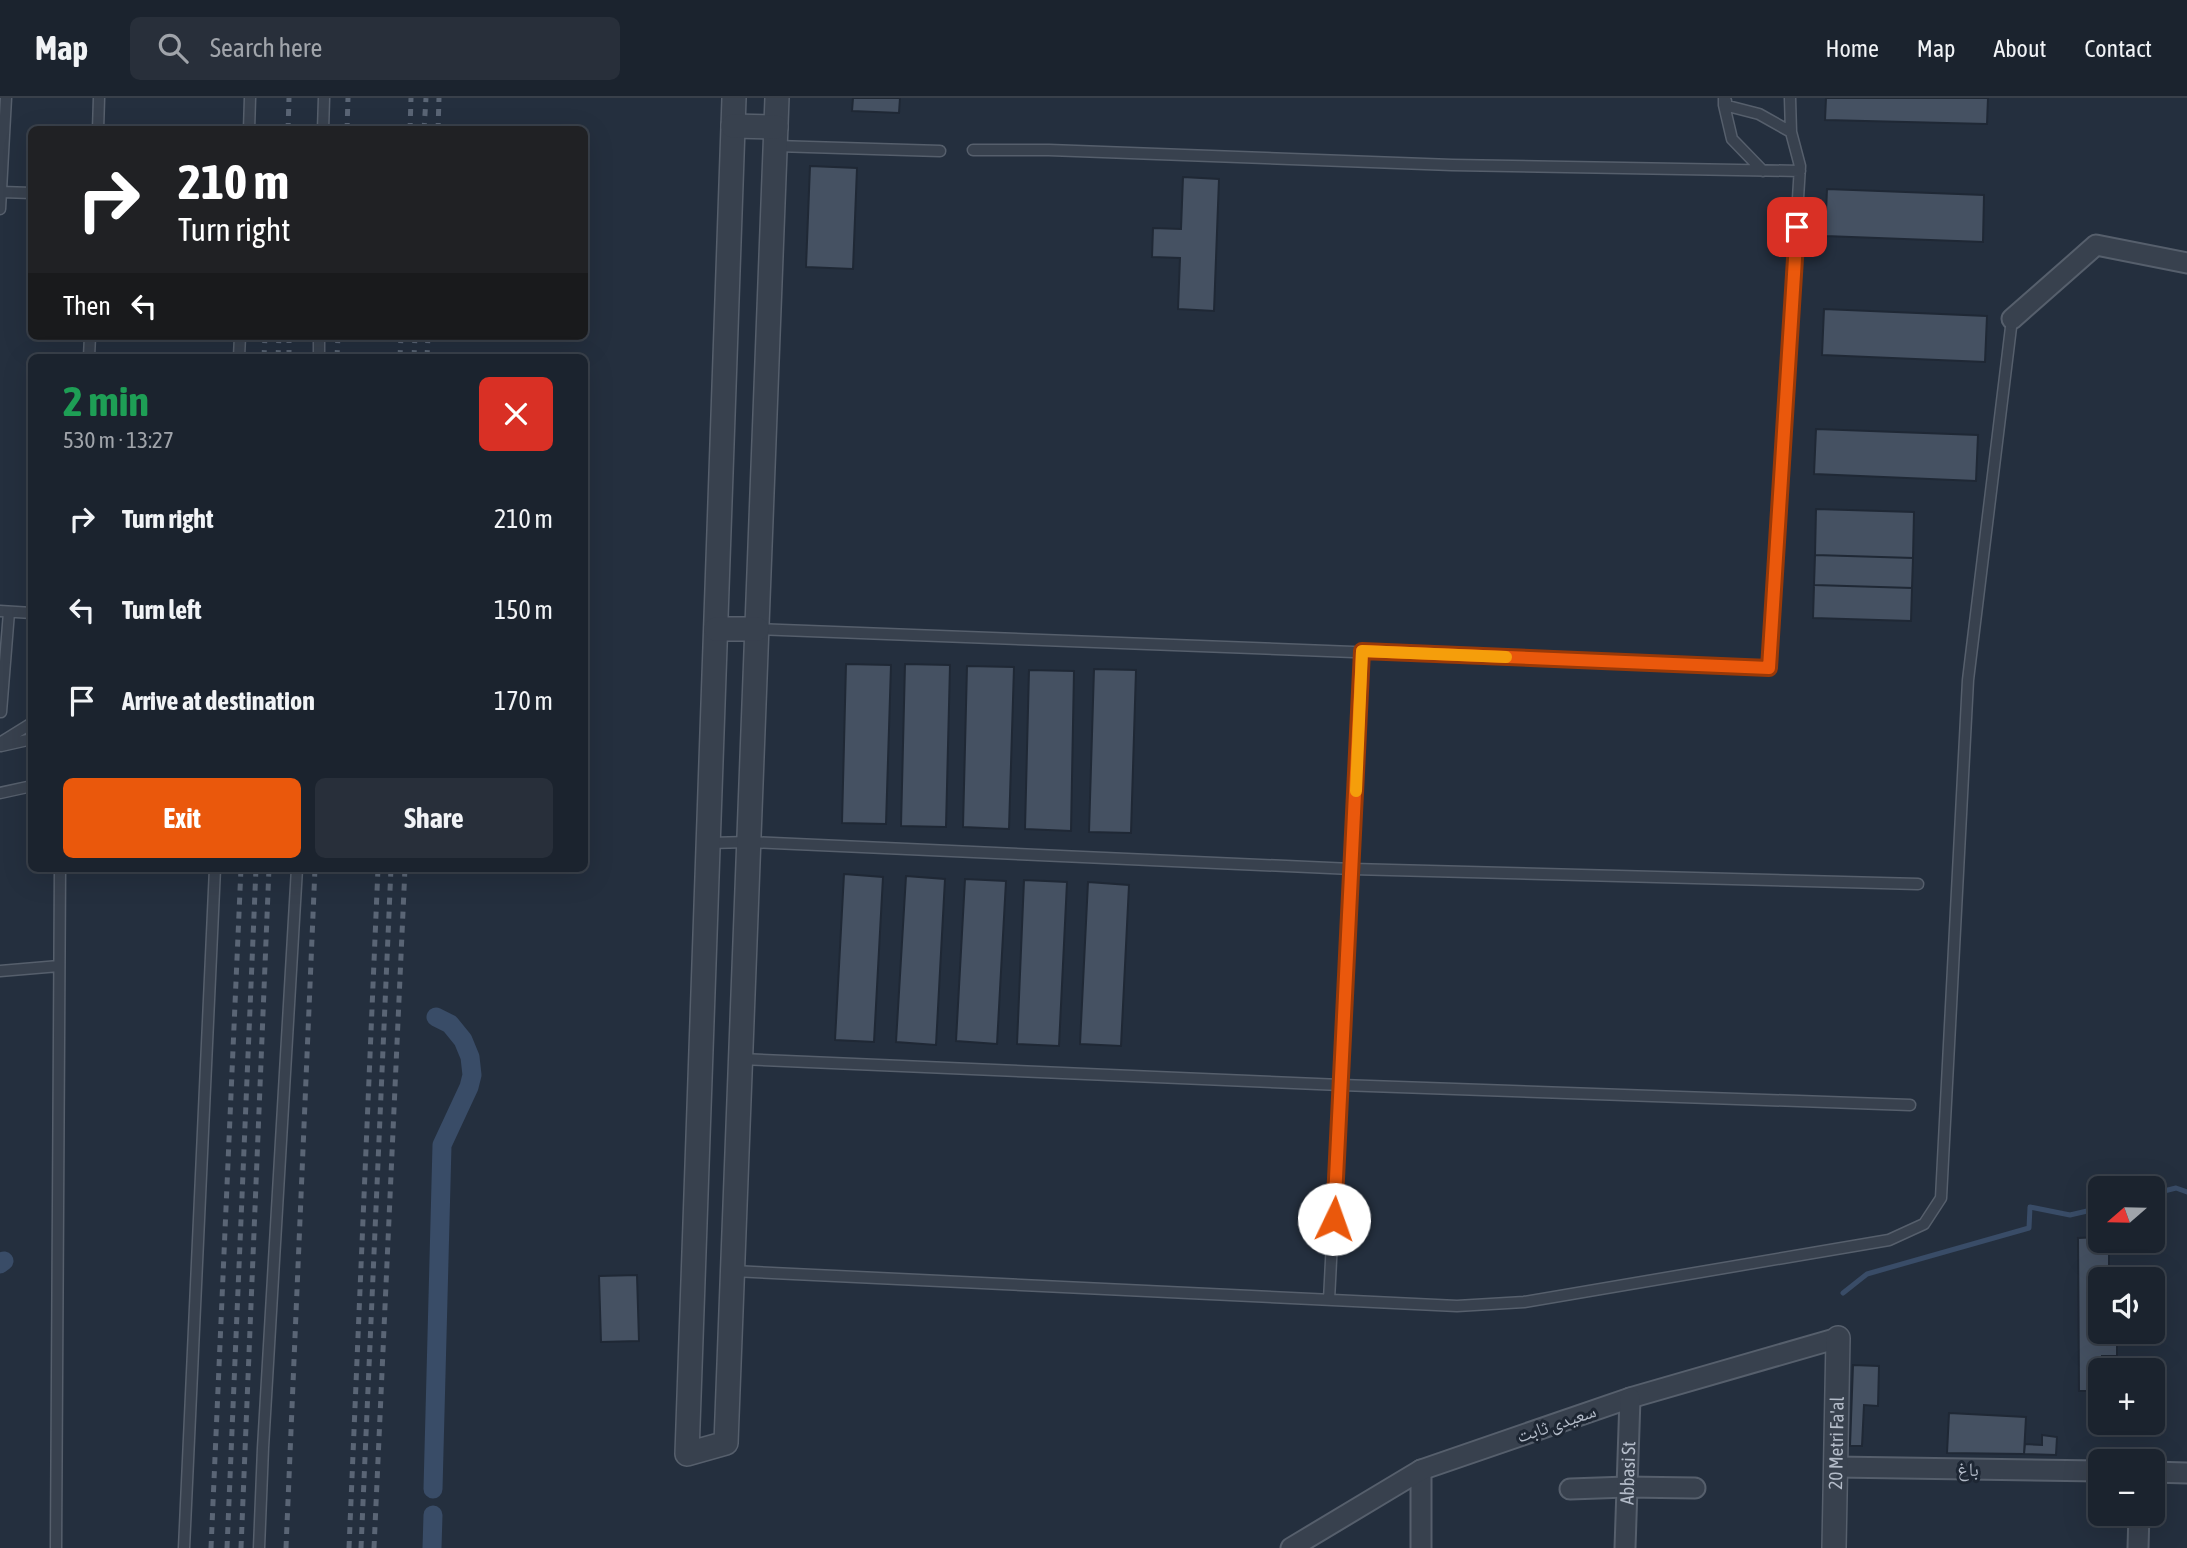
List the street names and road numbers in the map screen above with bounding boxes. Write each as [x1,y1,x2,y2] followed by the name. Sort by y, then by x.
[1824,1396,1848,1490] street label: 20 Metri Fa'al
[1513,1399,1599,1448] street label: سعیدی ثابت
[1615,1441,1640,1505] street label: Abbasi St
[1957,1458,1979,1481] street label: باغ

